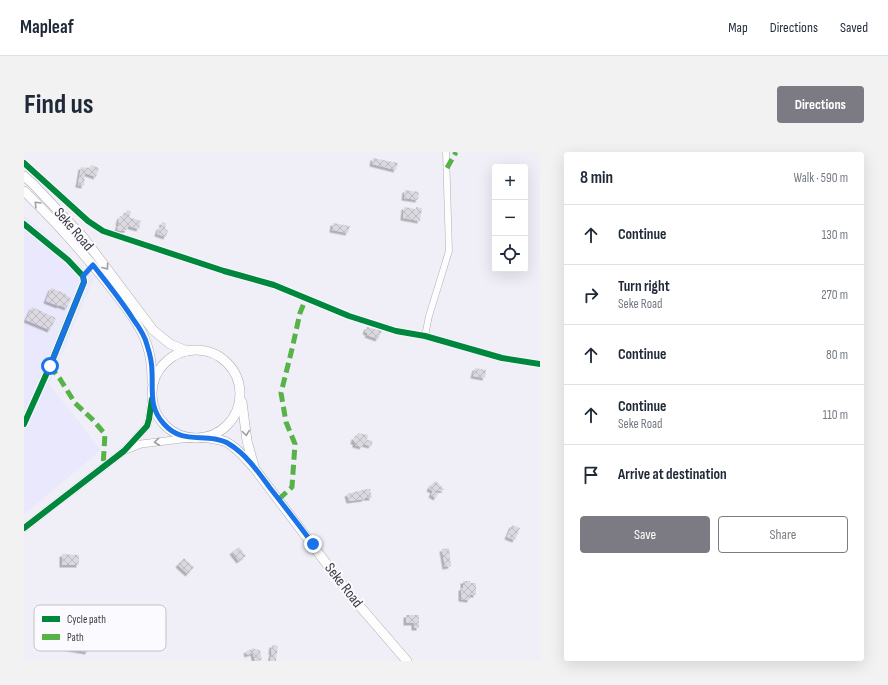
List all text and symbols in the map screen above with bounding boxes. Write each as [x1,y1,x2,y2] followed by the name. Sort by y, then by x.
[20,16,74,39] text: Mapleaf
[728,19,748,36] text: Map
[770,19,818,36] text: Directions
[840,19,868,36] text: Saved
[777,86,864,123] button: Directions
[24,88,93,121] text: Find us
[492,164,528,272] map controls
[492,164,528,200] button: +
[580,168,613,188] text: 8 min
[794,170,848,186] text: Walk · 590 m
[492,200,528,236] button: −
[35,201,42,209] one-way arrow
[50,204,98,255] street label: Seke Road
[580,224,602,246] icon: ahead
[618,225,667,244] text: Continue
[822,227,848,243] text: 130 m
[492,236,528,272] button: locate
[101,263,108,270] one-way arrow
[618,277,670,296] text: Turn right
[580,284,602,306] icon: right
[821,287,848,303] text: 270 m
[618,296,663,312] text: Seke Road
[580,344,602,366] icon: ahead
[618,345,667,364] text: Continue
[826,347,848,363] text: 80 m
[41,357,59,375] route start
[618,397,667,416] text: Continue
[580,404,602,426] icon: ahead
[823,407,848,423] text: 110 m
[618,416,663,432] text: Seke Road
[241,430,250,436] one-way arrow
[153,437,160,446] one-way arrow
[580,464,602,486] icon: arrive
[618,465,727,484] text: Arrive at destination
[580,516,710,553] button: Save
[718,516,848,553] button: Share
[304,535,322,553] route end
[320,559,367,611] street label: Seke Road
[34,605,166,651] legend
[67,613,106,626] text: Cycle path
[67,631,84,644] text: Path

